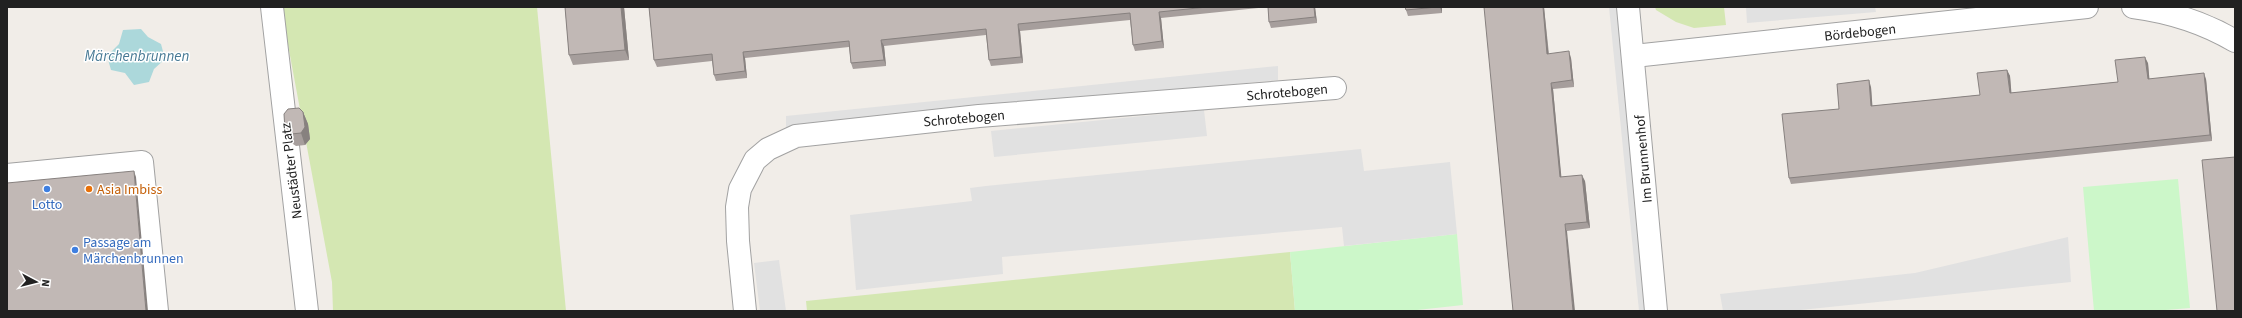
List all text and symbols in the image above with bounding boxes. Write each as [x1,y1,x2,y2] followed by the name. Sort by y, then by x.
[1823,19,1897,47] street label: Bördebogen
[85,46,190,67] water label: Märchenbrunnen
[1245,79,1329,107] street label: Schrotebogen
[922,105,1006,133] street label: Schrotebogen
[1630,113,1658,204] street label: Im Brunnenhof
[276,122,308,220] street label: Neustädter Platz
[97,180,162,200] place label: Asia Imbiss
[42,184,52,194] marker: Lotto
[84,184,94,194] marker: Asia Imbiss
[32,195,62,215] place label: Lotto
[83,233,184,269] place label: Passage am Märchenbrunnen
[70,245,80,255] marker: Passage am Märchenbrunnen
[16,262,56,302] north arrow
[38,279,53,288] text: N

